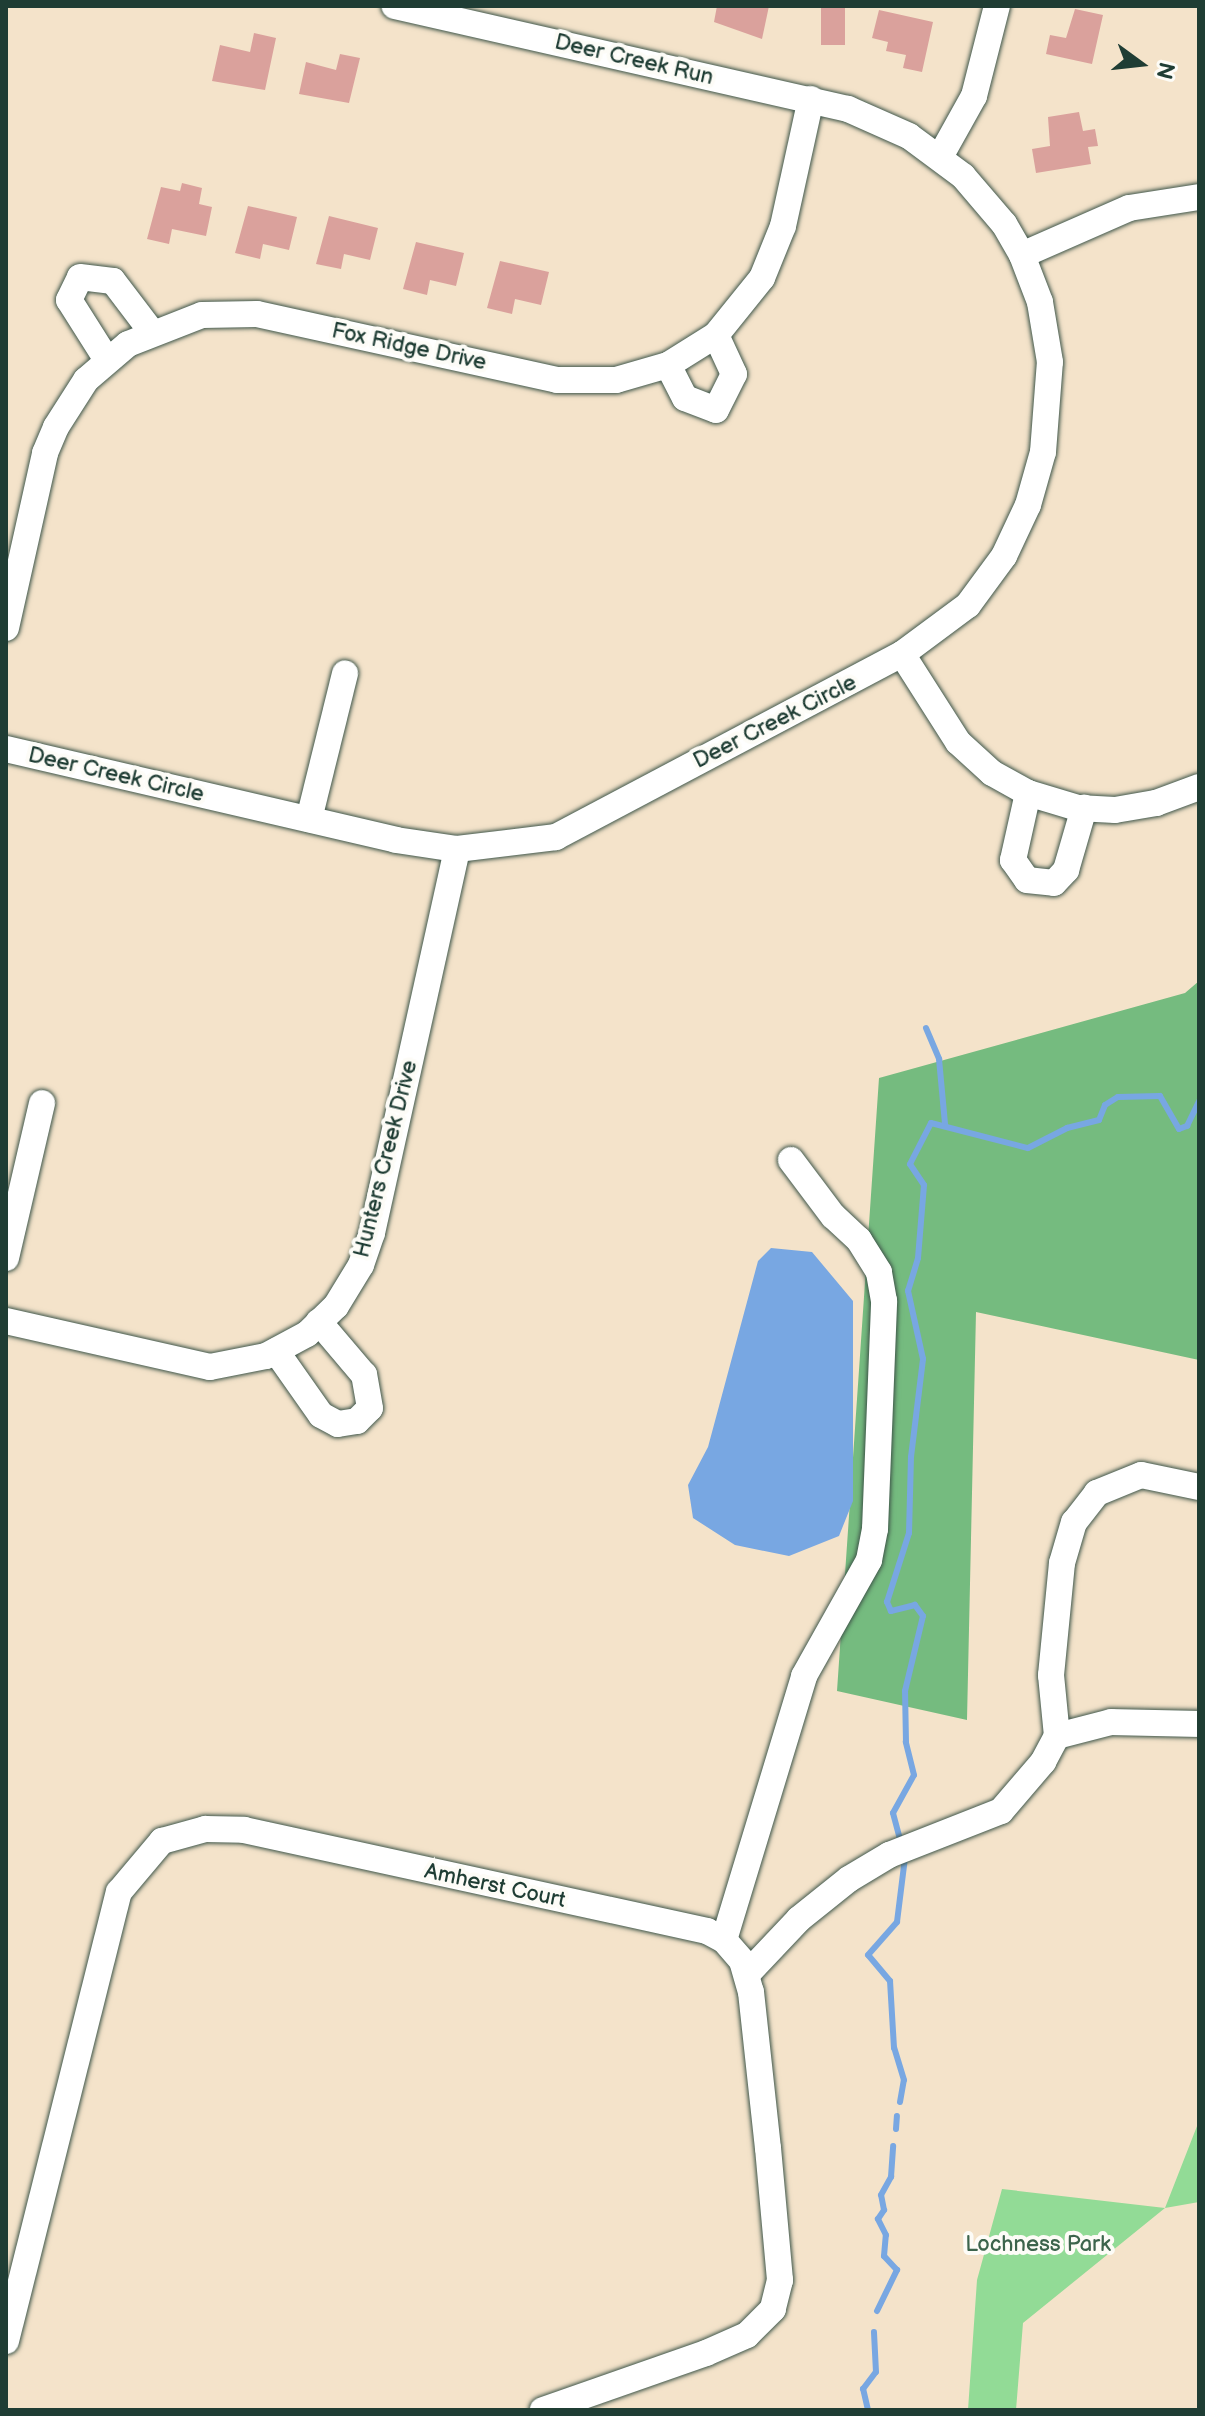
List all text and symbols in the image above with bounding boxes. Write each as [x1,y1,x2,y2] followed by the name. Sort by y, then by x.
[1101,24,1181,104] north arrow
[552,29,716,91] street label: Deer Creek Run
[1149,59,1180,82] text: N
[329,318,489,376] street label: Fox Ridge Drive
[689,670,861,774] street label: Deer Creek Circle
[26,742,206,808] street label: Deer Creek Circle
[349,1058,423,1260] street label: Hunters Creek Drive
[422,1858,568,1914] street label: Amherst Court
[965,2232,1111,2258] park label: Lochness Park

